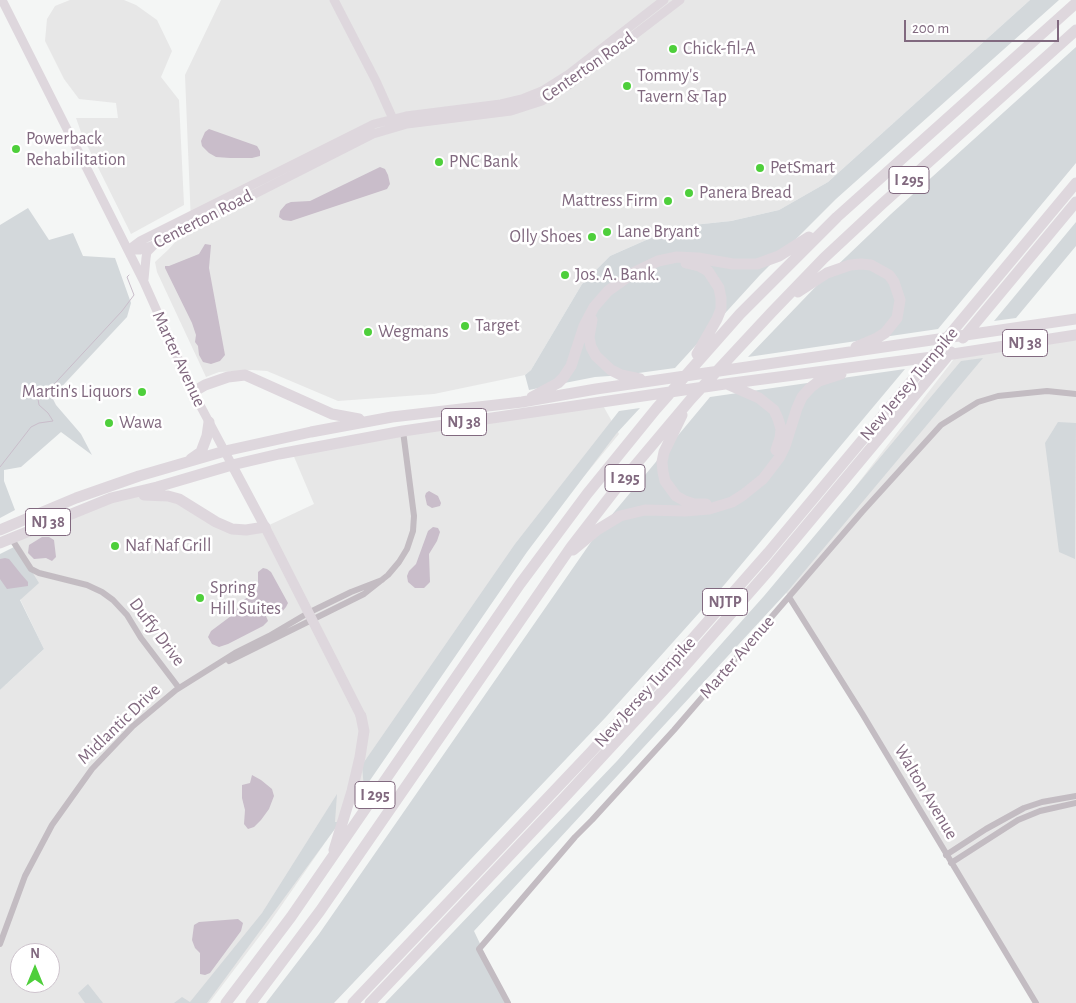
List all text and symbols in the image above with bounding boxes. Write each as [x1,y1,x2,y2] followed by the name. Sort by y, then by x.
[906,10,1061,42] scale bar
[912,21,949,36] text: 200 m
[537,27,639,107] street label: Centerton Road
[683,38,756,60] place label: Chick-fil-A
[667,43,679,55] marker: Chick-fil-A
[637,65,727,108] place label: Tommy's Tavern & Tap
[621,80,633,92] marker: Tommy's Tavern & Tap
[26,128,126,170] place label: Powerback Rehabilitation
[10,143,22,155] marker: Powerback Rehabilitation
[449,151,518,173] place label: PNC Bank
[433,156,445,168] marker: PNC Bank
[770,157,835,179] place label: PetSmart
[754,162,766,174] marker: PetSmart
[889,166,929,194] road number: I 295
[699,182,792,204] place label: Panera Bread
[150,185,256,253] street label: Centerton Road
[683,187,695,199] marker: Panera Bread
[561,190,658,212] place label: Mattress Firm
[662,195,674,207] marker: Mattress Firm
[617,221,699,243] place label: Lane Bryant
[510,226,582,248] place label: Olly Shoes
[601,226,613,238] marker: Lane Bryant
[586,231,598,243] marker: Olly Shoes
[575,264,659,286] place label: Jos. A. Bank.
[559,269,571,281] marker: Jos. A. Bank.
[147,308,211,410] street label: Marter Avenue
[475,315,519,337] place label: Target
[459,320,471,332] marker: Target
[378,321,449,343] place label: Wegmans
[855,323,963,445] street label: New Jersey Turnpike
[362,326,374,338] marker: Wegmans
[1002,329,1048,356] road number: NJ 38
[22,381,132,403] place label: Martin's Liquors
[136,386,148,398] marker: Martin's Liquors
[442,408,486,436] road number: NJ 38
[119,412,162,434] place label: Wawa
[103,417,115,429] marker: Wawa
[605,464,645,492] road number: I 295
[26,508,70,536] road number: NJ 38
[125,535,211,557] place label: Naf Naf Grill
[109,540,121,552] marker: Naf Naf Grill
[210,577,281,620] place label: Spring Hill Suites
[702,588,748,616] road number: NJTP
[194,592,206,604] marker: Spring Hill Suites
[124,594,190,670] street label: Duffy Drive
[695,611,779,703] street label: Marter Avenue
[590,632,700,752] street label: New Jersey Turnpike
[73,679,165,769] street label: Midlantic Drive
[889,741,963,843] street label: Walton Avenue
[355,782,395,808] road number: I 295
[10,943,60,993] north arrow
[30,947,40,961] text: N

